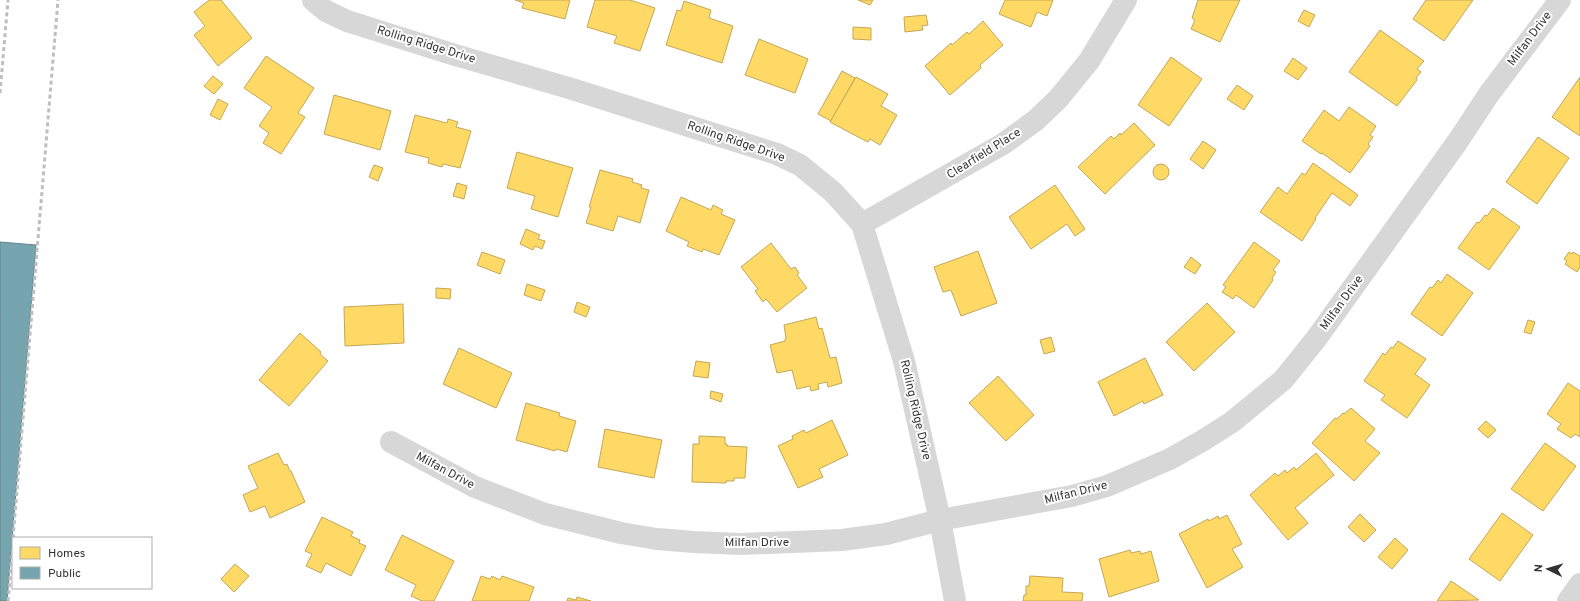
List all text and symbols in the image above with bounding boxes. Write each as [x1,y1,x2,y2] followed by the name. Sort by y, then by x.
[1504,9,1556,69] street label: Milfan Drive
[375,22,477,68] street label: Rolling Ridge Drive
[685,118,787,166] street label: Rolling Ridge Drive
[944,125,1024,183] street label: Clearfield Place
[1317,272,1367,334] street label: Milfan Drive
[896,358,934,462] street label: Rolling Ridge Drive
[413,449,477,493] street label: Milfan Drive
[1043,477,1109,509] street label: Milfan Drive
[725,535,789,551] street label: Milfan Drive
[12,537,152,589] legend
[48,546,85,562] text: Homes
[1528,549,1568,589] north arrow
[1532,564,1546,573] text: N
[48,566,81,582] text: Public

